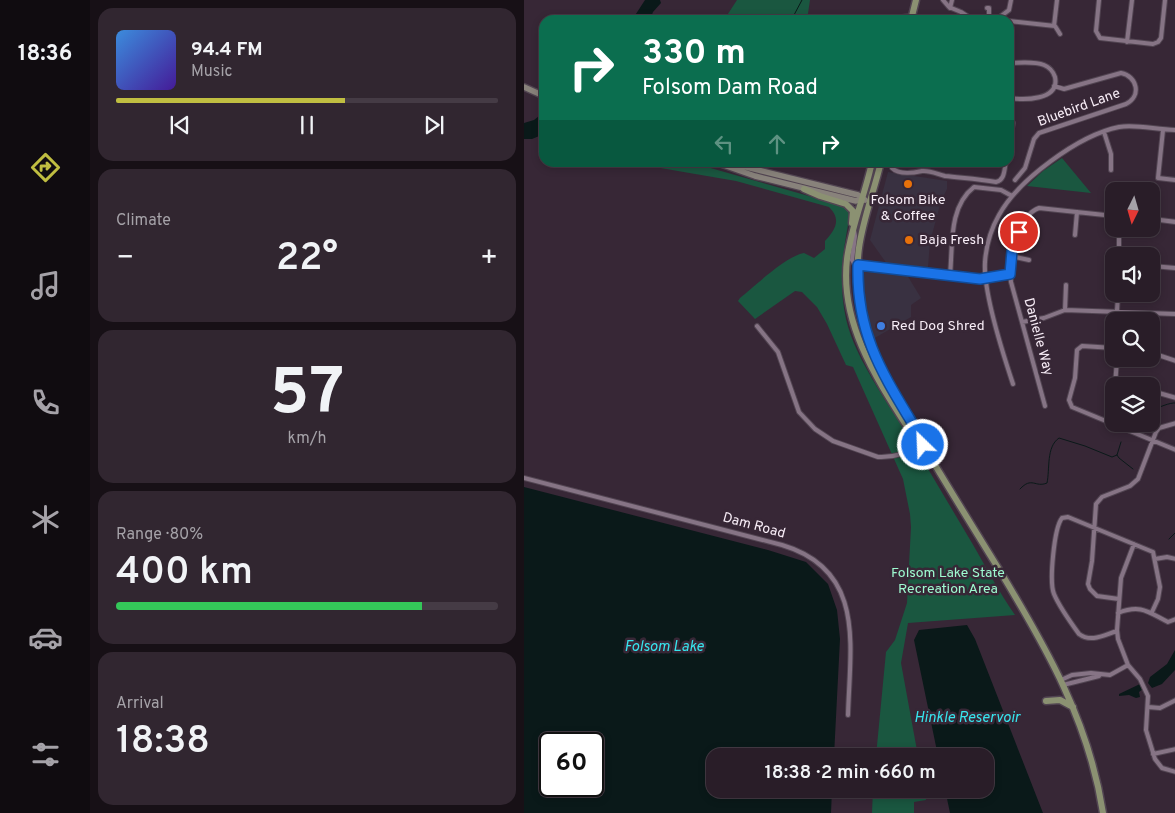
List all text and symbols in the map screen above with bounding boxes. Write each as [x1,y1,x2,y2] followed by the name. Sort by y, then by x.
[642,32,746,76] text: 330 m
[559,35,624,100] icon: right
[191,38,263,62] text: 94.4 FM
[18,41,72,68] text: 18:36
[191,62,232,82] text: Music
[642,75,818,102] text: Folsom Dam Road
[1035,85,1123,131] street label: Bluebird Lane
[166,111,194,139] icon: previous
[293,111,321,139] icon: pause
[420,111,448,139] icon: next
[710,130,738,158] icon: left
[763,130,791,158] icon: ahead
[816,130,844,158] icon: right
[28,150,63,185] icon: directions
[902,178,914,190] marker: Folsom Bike & Coffee
[1105,182,1160,238] north arrow
[1105,182,1160,432] map controls
[871,192,945,225] place label: Folsom Bike & Coffee
[116,211,171,231] text: Climate
[998,211,1040,253] pin
[1005,218,1033,246] icon: arrive
[919,232,984,249] place label: Baja Fresh
[903,234,915,246] marker: Baja Fresh
[276,235,338,284] text: 22°
[116,241,134,277] text: −
[480,241,498,277] text: +
[1105,247,1160,302] button: sound
[28,268,63,303] icon: music
[1019,296,1057,378] street label: Danielle Way
[1105,312,1160,367] button: search
[891,318,985,335] place label: Red Dog Shred
[875,320,887,332] marker: Red Dog Shred
[270,355,344,437] text: 57
[1105,377,1160,432] button: layers
[28,385,63,420] icon: phone
[896,418,948,470] position arrow
[288,429,326,449] text: km/h
[28,502,63,537] icon: climate
[721,509,787,543] street label: Dam Road
[116,525,203,545] text: Range · 80%
[116,549,253,598] text: 400 km
[891,565,1005,598] park label: Folsom Lake State Recreation Area
[28,620,63,655] icon: car
[624,638,704,657] water label: Folsom Lake
[116,694,164,714] text: Arrival
[914,709,1021,728] water label: Hinkle Reservoir
[116,718,210,767] text: 18:38
[539,732,604,797] speed limit sign: 60
[28,737,63,772] icon: filters
[764,761,936,785] text: 18:38 · 2 min · 660 m

